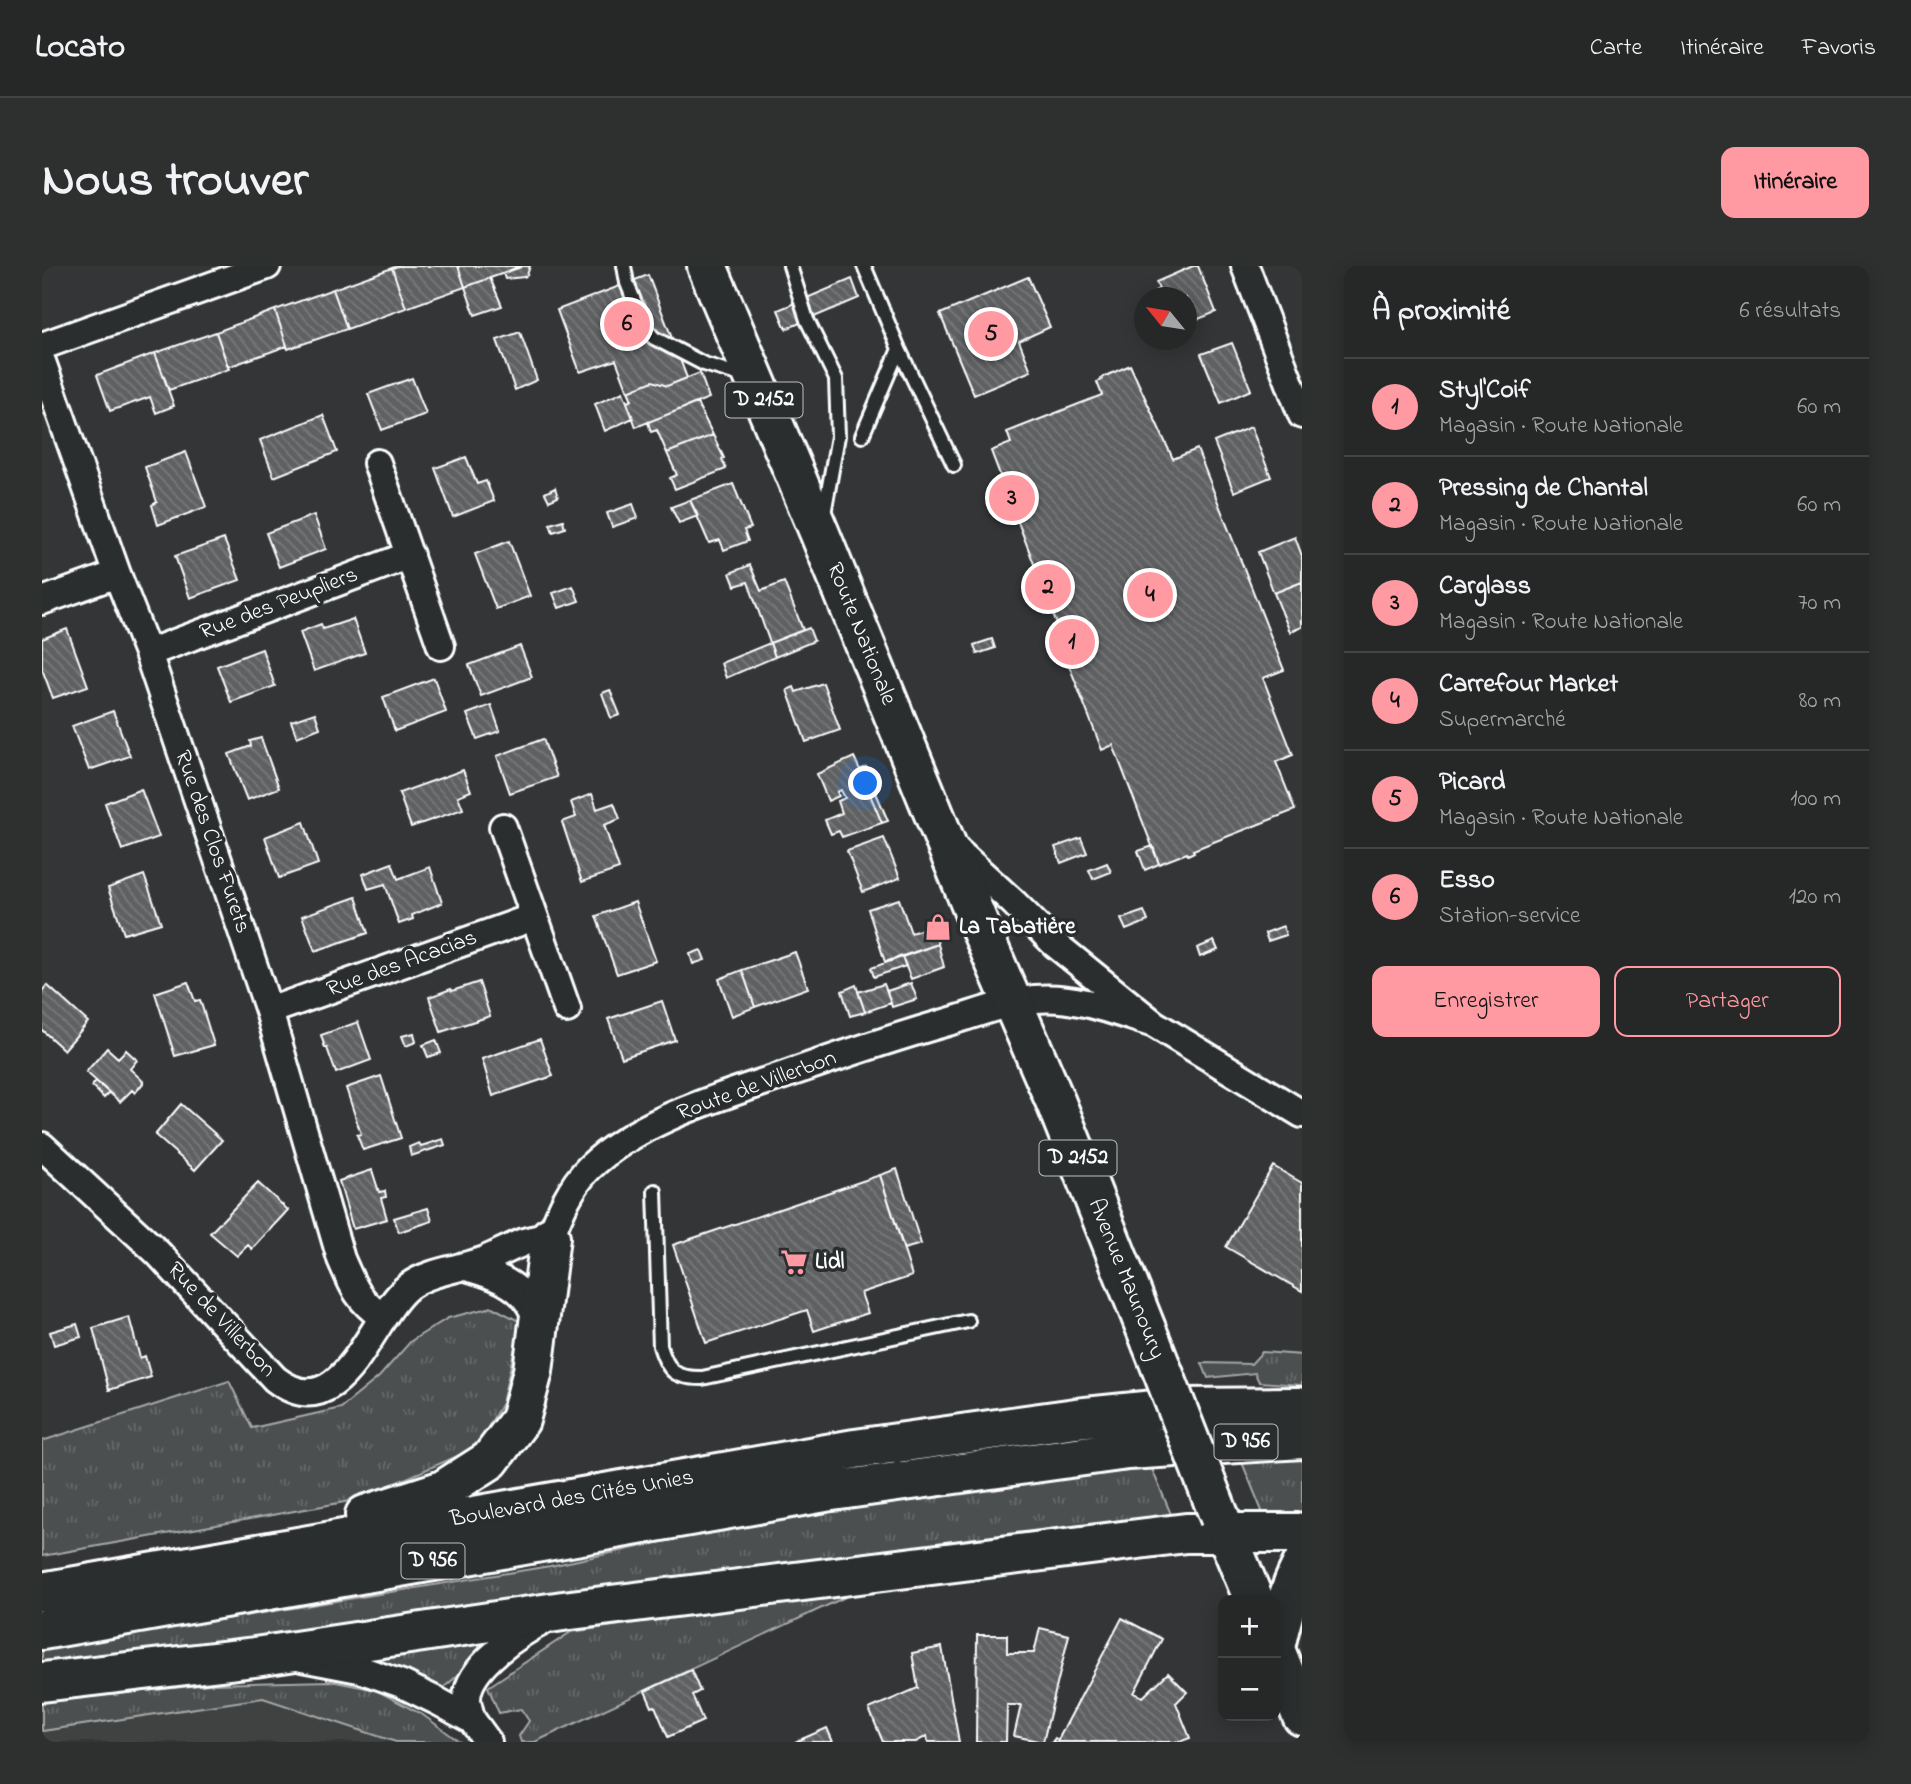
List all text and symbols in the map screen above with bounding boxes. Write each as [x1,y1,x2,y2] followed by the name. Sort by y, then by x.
[35,24,125,72] text: Locato
[1590,31,1642,66] text: Carte
[1680,31,1764,66] text: Itinéraire
[1802,31,1876,66] text: Favoris
[42,146,308,218] text: Nous trouver
[1721,147,1869,218] button: Itinéraire
[1134,287,1197,350] north arrow
[1372,290,1510,334] text: À proximité
[1739,295,1841,328] text: 6 résultats
[604,298,650,350] pin: 6
[968,308,1014,360] pin: 5
[1439,372,1531,410] text: Styl'Coif
[726,382,802,418] road number: D 2152
[1391,391,1399,424] text: 1
[1797,391,1841,424] text: 60 m
[1439,410,1683,443] text: Magasin · Route Nationale
[1439,470,1648,508] text: Pressing de Chantal
[989,472,1035,524] pin: 3
[1389,489,1401,522] text: 2
[1797,489,1841,522] text: 60 m
[1439,508,1683,541] text: Magasin · Route Nationale
[817,558,905,711] street label: Route Nationale
[195,559,363,649] street label: Rue des Peupliers
[1025,561,1071,613] pin: 2
[1439,568,1531,606] text: Carglass
[1127,569,1173,621] pin: 4
[1390,587,1400,620] text: 3
[1798,587,1841,620] text: 70 m
[1439,606,1683,639] text: Magasin · Route Nationale
[1049,616,1095,668] pin: 1
[1439,666,1618,704] text: Carrefour Market
[1390,685,1400,718] text: 4
[1799,685,1841,718] text: 80 m
[1439,704,1566,737] text: Supermarché
[165,746,259,938] street label: Rue des Clos Furets
[1439,764,1505,802] text: Picard
[848,766,882,800] your location
[1388,783,1402,816] text: 5
[1790,783,1841,816] text: 100 m
[1439,802,1683,835] text: Magasin · Route Nationale
[1439,862,1495,900] text: Esso
[1390,881,1400,914] text: 6
[1789,881,1841,914] text: 120 m
[1439,900,1580,933] text: Station-service
[959,911,1076,944] place label: La Tabatière
[923,912,953,942] shop icon: La Tabatière
[322,922,482,1006] street label: Rue des Acacias
[1372,966,1600,1037] button: Enregistrer
[1614,966,1841,1037] button: Partager
[673,1042,841,1130] street label: Route de Villerbon
[1040,1140,1116,1176] road number: D 2152
[1077,1194,1173,1365] street label: Avenue Maunoury
[815,1246,845,1279] place label: Lidl
[779,1247,809,1277] supermarket icon: Lidl
[159,1255,283,1385] street label: Rue de Villerbon
[1214,1424,1278,1460] road number: D 956
[447,1461,696,1537] street label: Boulevard des Cités Unies
[402,1544,464,1578] road number: D 956
[1218,1595,1281,1721] map controls
[1218,1595,1281,1658] button: +
[1218,1658,1281,1721] button: −

